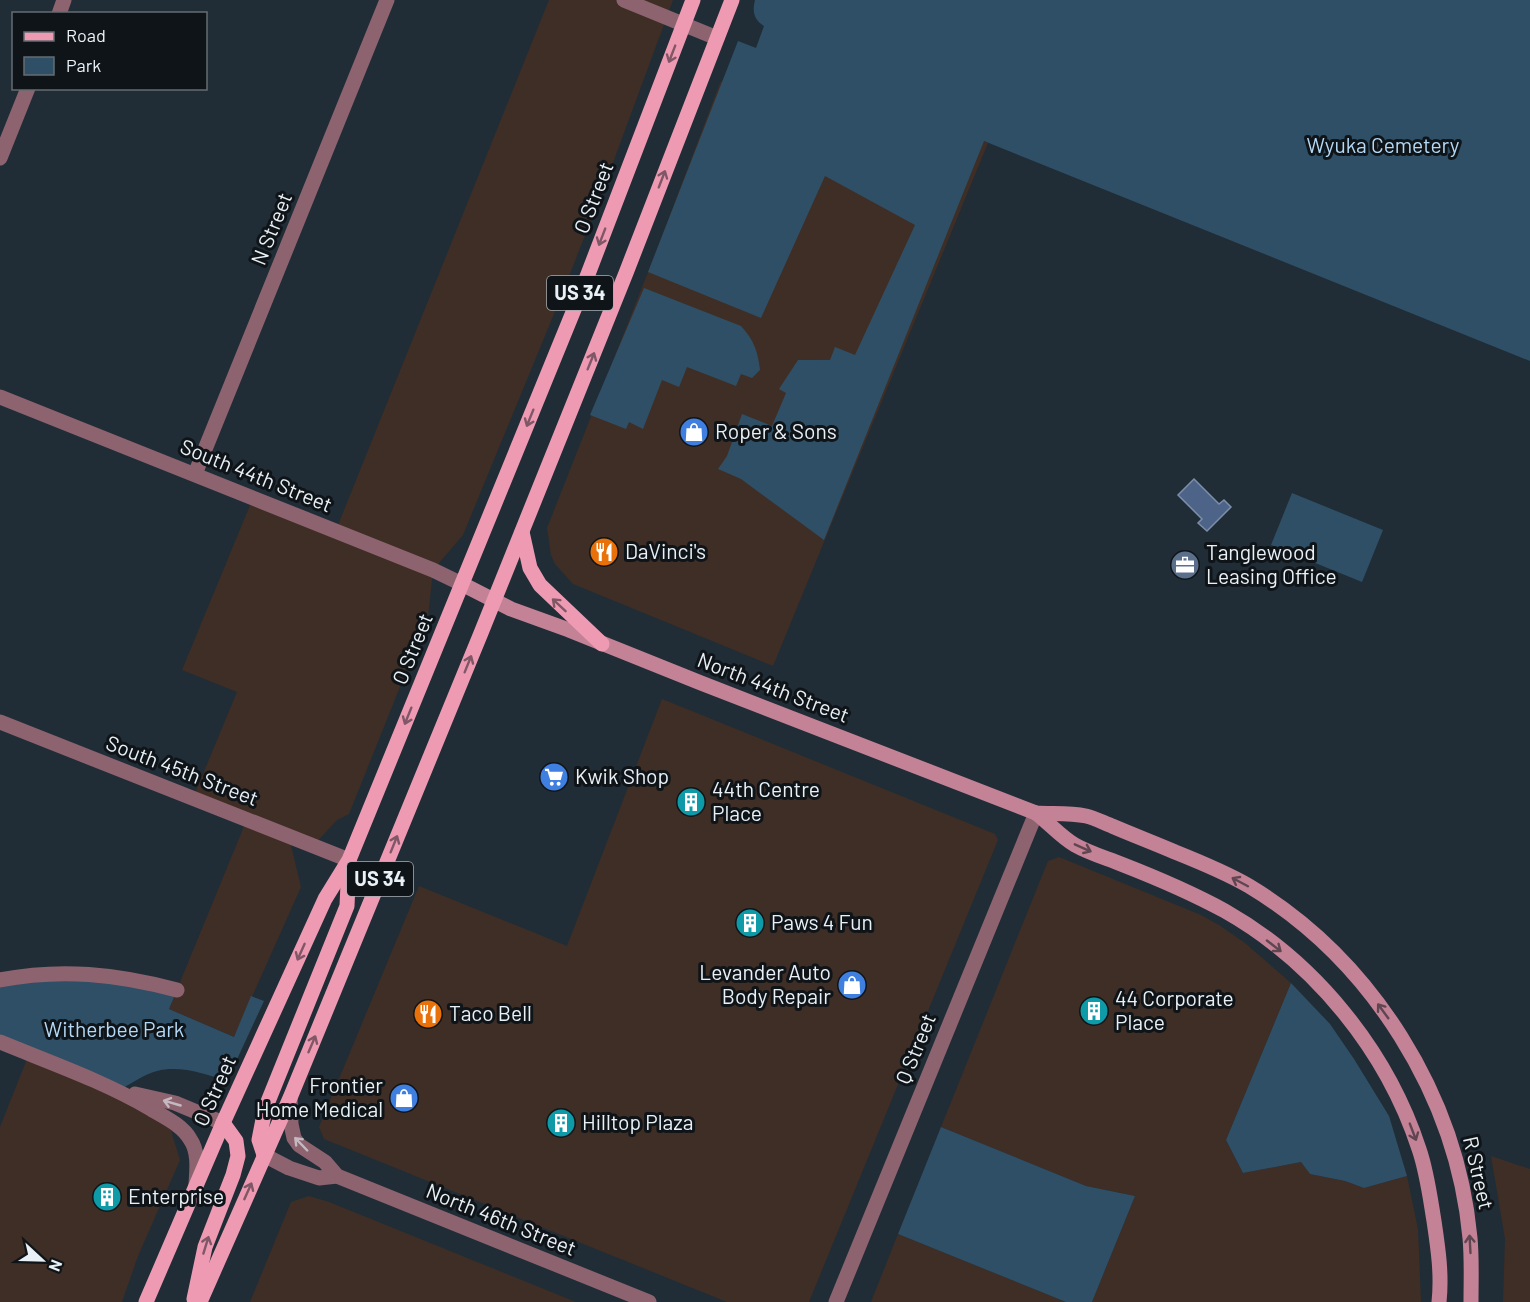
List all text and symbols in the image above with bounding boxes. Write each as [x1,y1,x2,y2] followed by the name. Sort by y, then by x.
[12,12,207,90] legend
[66,24,106,46] text: Road
[666,45,677,63] one-way arrow
[66,54,101,76] text: Park
[1306,132,1460,157] park label: Wyuka Cemetery
[568,158,618,237] street label: O Street
[657,170,668,189] one-way arrow
[245,189,296,268] street label: N Street
[596,227,607,245] one-way arrow
[547,276,613,310] road number: US 34
[586,352,597,370] one-way arrow
[524,408,535,426] one-way arrow
[678,416,710,448] shop icon: Roper & Sons
[715,418,837,443] place label: Roper & Sons
[177,433,336,516] street label: South 44th Street
[588,536,620,568] restaurant icon: DaVinci's
[625,538,706,563] place label: DaVinci's
[1206,539,1337,588] place label: Tanglewood Leasing Office
[1169,549,1201,581] office icon: Tanglewood Leasing Office
[552,598,567,612] one-way arrow
[386,609,437,688] street label: O Street
[694,646,853,727] street label: North 44th Street
[463,655,474,674] one-way arrow
[402,706,413,724] one-way arrow
[103,729,262,810] street label: South 45th Street
[538,761,570,793] supermarket icon: Kwik Shop
[575,763,669,788] place label: Kwik Shop
[712,776,820,825] place label: 44th Centre Place
[675,786,707,818] building icon: 44th Centre Place
[389,835,400,854] one-way arrow
[1073,843,1091,854] one-way arrow
[347,862,413,896] road number: US 34
[1232,876,1249,888] one-way arrow
[734,907,766,939] building icon: Paws 4 Fun
[771,909,873,934] place label: Paws 4 Fun
[1266,939,1282,952] one-way arrow
[295,942,306,960] one-way arrow
[699,959,831,1008] place label: Levander Auto Body Repair
[836,969,868,1001] shop icon: Levander Auto Body Repair
[1115,985,1234,1034] place label: 44 Corporate Place
[1078,995,1110,1027] building icon: 44 Corporate Place
[412,998,444,1030] restaurant icon: Taco Bell
[449,1000,532,1025] place label: Taco Bell
[1377,1004,1390,1020] one-way arrow
[889,1010,940,1087] street label: Q Street
[44,1016,184,1041] park label: Witherbee Park
[307,1035,318,1054] one-way arrow
[187,1051,240,1130] street label: O Street
[256,1072,383,1121] place label: Frontier Home Medical
[388,1082,420,1114] shop icon: Frontier Home Medical
[163,1097,182,1108] one-way arrow
[545,1107,577,1139] building icon: Hilltop Plaza
[582,1109,693,1134] place label: Hilltop Plaza
[1408,1122,1419,1140] one-way arrow
[1459,1134,1500,1212] street label: R Street
[294,1137,309,1152] one-way arrow
[423,1177,580,1260] street label: North 46th Street
[91,1181,123,1213] building icon: Enterprise
[243,1182,255,1200] one-way arrow
[128,1183,224,1208] place label: Enterprise
[12,1230,72,1290] north arrow
[1465,1234,1476,1254] one-way arrow
[201,1236,212,1255] one-way arrow
[46,1257,67,1274] text: N

